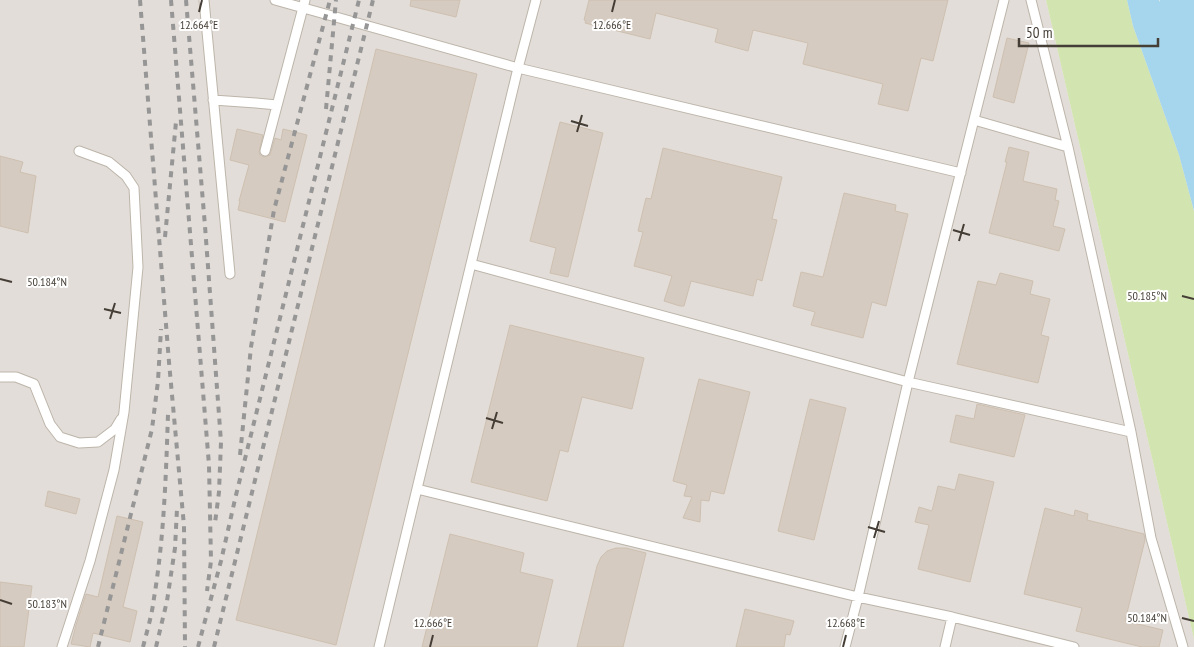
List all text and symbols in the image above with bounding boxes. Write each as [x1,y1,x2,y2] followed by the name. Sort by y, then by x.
[1019,15,1158,47] scale bar
[180,17,218,32] text: 12.664°E
[593,17,631,32] text: 12.666°E
[1026,23,1052,42] text: 50 m
[27,274,67,289] text: 50.184°N
[1127,288,1167,303] text: 50.185°N
[27,596,67,611] text: 50.183°N
[1127,610,1167,625] text: 50.184°N
[414,615,452,630] text: 12.666°E
[827,615,865,630] text: 12.668°E

